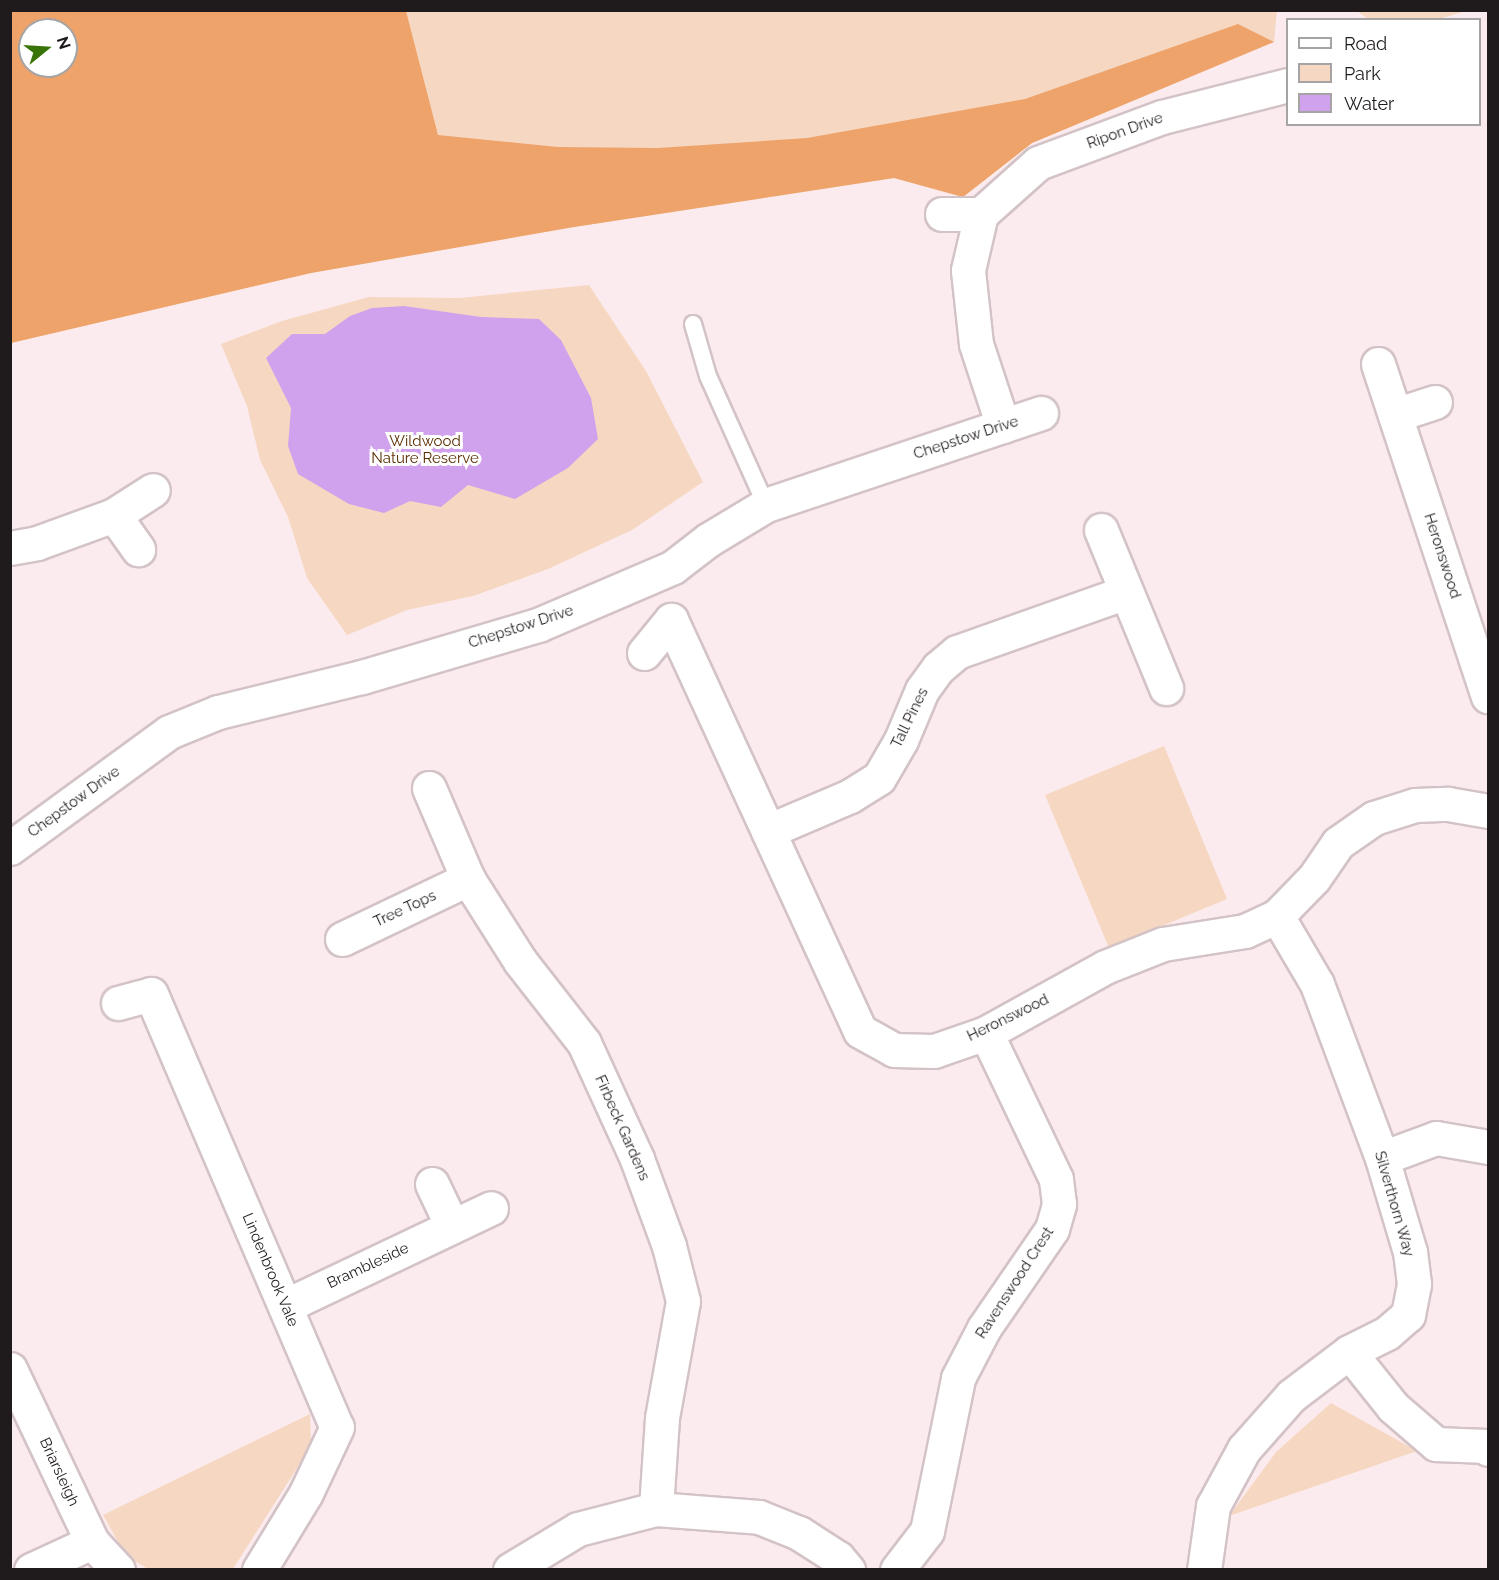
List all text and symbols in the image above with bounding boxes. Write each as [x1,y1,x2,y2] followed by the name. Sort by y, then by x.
[18,18,78,78] north arrow
[1286,18,1481,126] legend
[1344,33,1387,54] text: Road
[53,34,75,52] text: N
[1344,63,1381,84] text: Park
[1344,93,1394,114] text: Water
[1085,109,1165,153] street label: Ripon Drive
[911,412,1021,464] street label: Chepstow Drive
[371,432,479,467] park label: Wildwood Nature Reserve
[1420,511,1464,601] street label: Heronswood
[466,601,576,653] street label: Chepstow Drive
[888,685,932,751] street label: Tall Pines
[24,762,124,842] street label: Chepstow Drive
[371,887,439,931] street label: Tree Tops
[964,990,1052,1046] street label: Heronswood
[591,1072,653,1184] street label: Firbeck Gardens
[1370,1149,1418,1259] street label: Silverthorn Way
[238,1210,302,1330] street label: Lindenbrook Vale
[972,1224,1058,1342] street label: Ravenswood Crest
[324,1239,412,1293] street label: Brambleside
[35,1435,83,1509] street label: Briarsleigh

